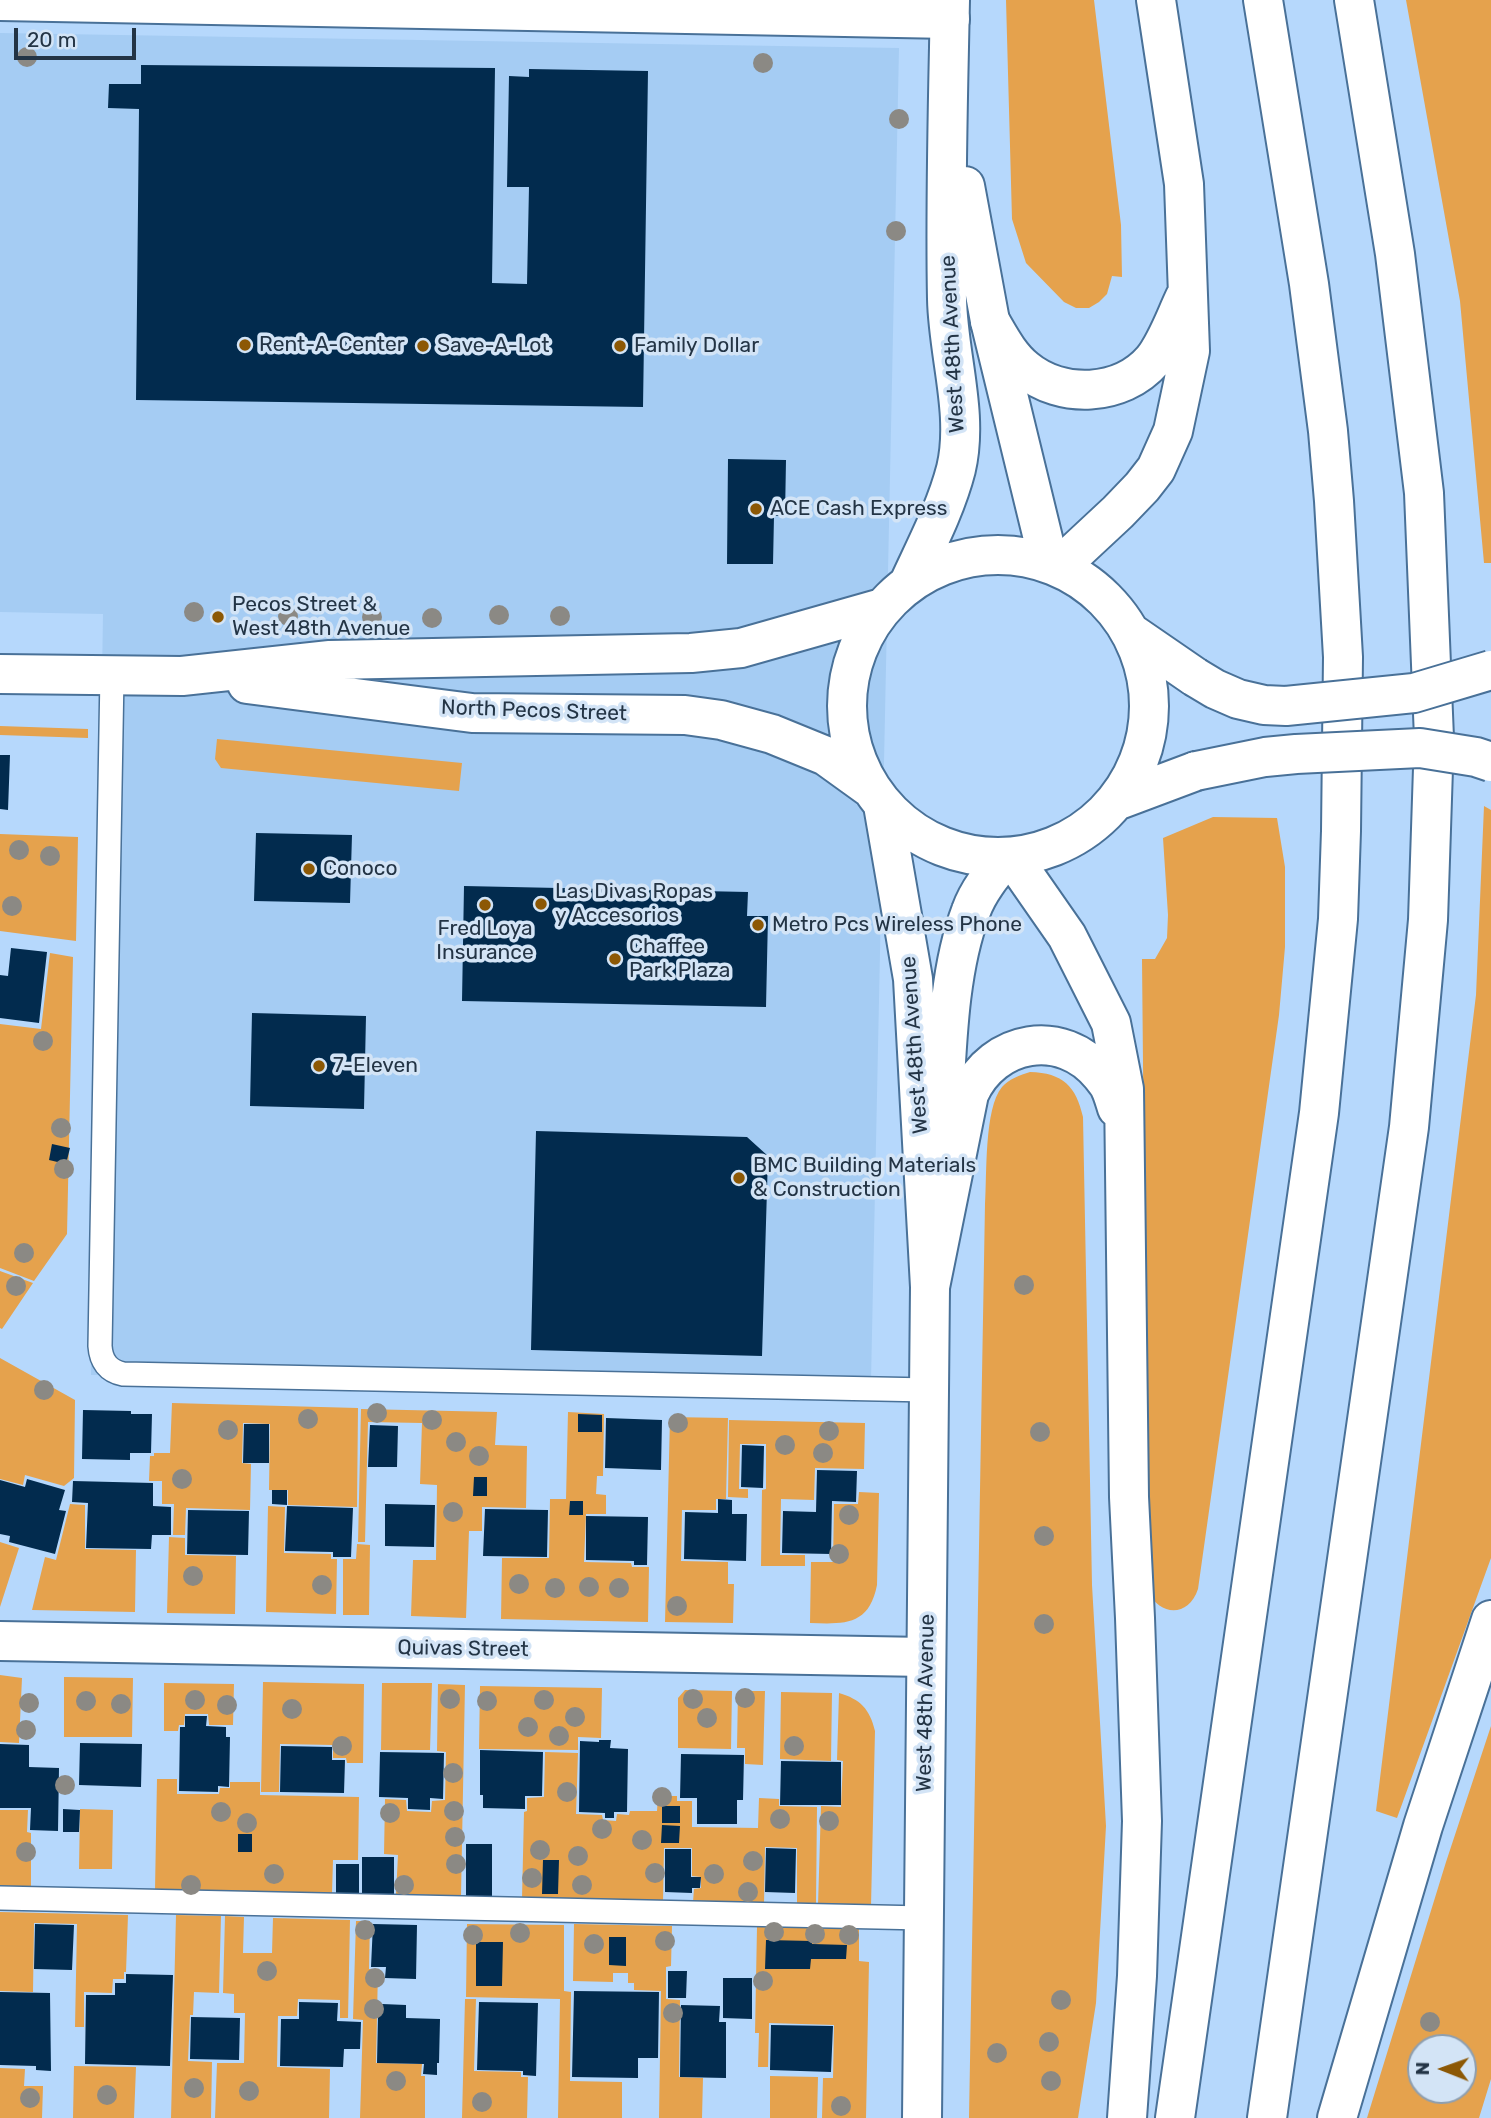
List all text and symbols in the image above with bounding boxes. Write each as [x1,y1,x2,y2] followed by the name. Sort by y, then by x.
[18,14,140,58] scale bar
[27,27,76,52] text: 20 m
[936,254,970,434] street label: West 48th Avenue
[259,332,405,358] place label: Rent-A-Center
[437,333,549,359] place label: Save-A-Lot
[634,333,759,359] place label: Family Dollar
[237,337,253,353] marker: Rent-A-Center
[415,338,431,354] marker: Save-A-Lot
[612,338,628,354] marker: Family Dollar
[770,496,947,522] place label: ACE Cash Express
[748,501,764,517] marker: ACE Cash Express
[232,592,410,642] place label: Pecos Street & West 48th Avenue
[210,609,226,625] marker: Pecos Street & West 48th Avenue
[441,695,627,727] street label: North Pecos Street
[323,856,397,882] place label: Conoco
[301,861,317,877] marker: Conoco
[555,879,713,929] place label: Las Divas Ropas y Accesorios
[533,896,549,912] marker: Las Divas Ropas y Accesorios
[477,897,493,913] marker: Fred Loya Insurance
[772,912,1022,938] place label: Metro Pcs Wireless Phone
[436,916,534,966] place label: Fred Loya Insurance
[750,917,766,933] marker: Metro Pcs Wireless Phone
[629,934,730,984] place label: Chaffee Park Plaza
[607,951,623,967] marker: Chaffee Park Plaza
[896,955,934,1135] street label: West 48th Avenue
[333,1053,418,1079] place label: 7-Eleven
[311,1058,327,1074] marker: 7-Eleven
[753,1153,976,1203] place label: BMC Building Materials & Construction
[731,1170,747,1186] marker: BMC Building Materials & Construction
[912,1614,940,1792] street label: West 48th Avenue
[397,1635,529,1663] street label: Quivas Street
[1407,2034,1477,2104] north arrow
[1411,2062,1434,2076] text: N

